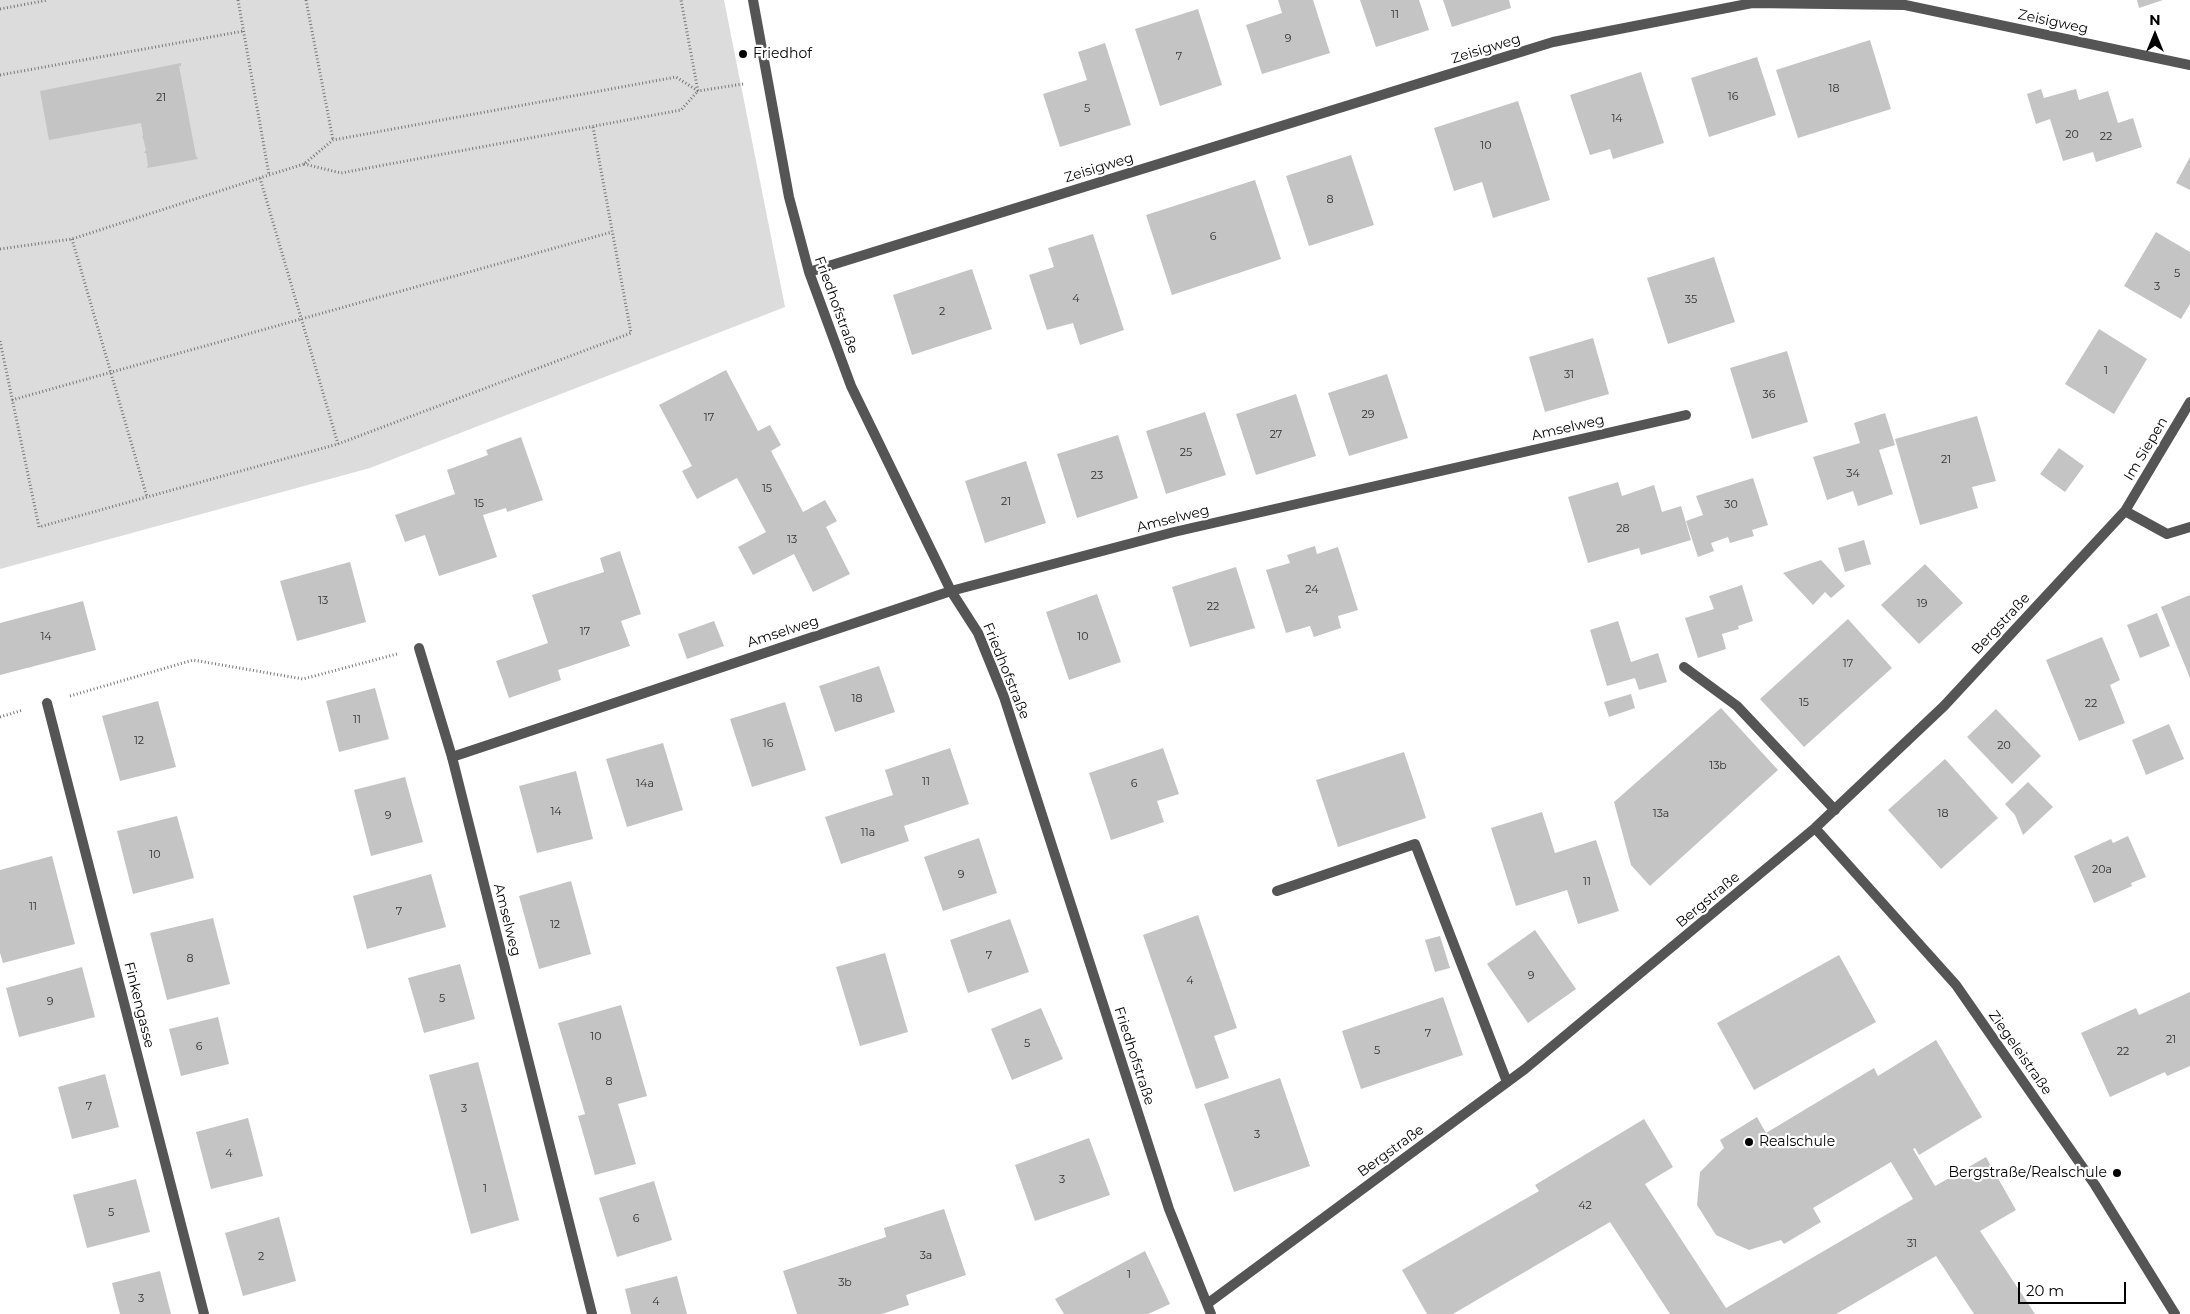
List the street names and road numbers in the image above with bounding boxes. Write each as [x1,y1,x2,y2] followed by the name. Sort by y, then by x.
[2016,6,2090,38] street label: Zeisigweg
[1449,31,1523,67] street label: Zeisigweg
[1062,150,1136,186] street label: Zeisigweg
[811,254,861,356] street label: Friedhofstraße
[1530,411,1606,445] street label: Amselweg
[2121,414,2171,484] street label: Im Siepen
[1135,502,1211,536] street label: Amselweg
[1968,590,2034,658] street label: Bergstraße
[745,613,821,651] street label: Amselweg
[979,620,1033,722] street label: Friedhofstraße
[1673,869,1743,931] street label: Bergstraße
[490,882,524,958] street label: Amselweg
[120,960,158,1050] street label: Finkengasse
[1110,1005,1158,1107] street label: Friedhofstraße
[1985,1008,2055,1098] street label: Ziegeleistraße
[1355,1121,1427,1181] street label: Bergstraße

